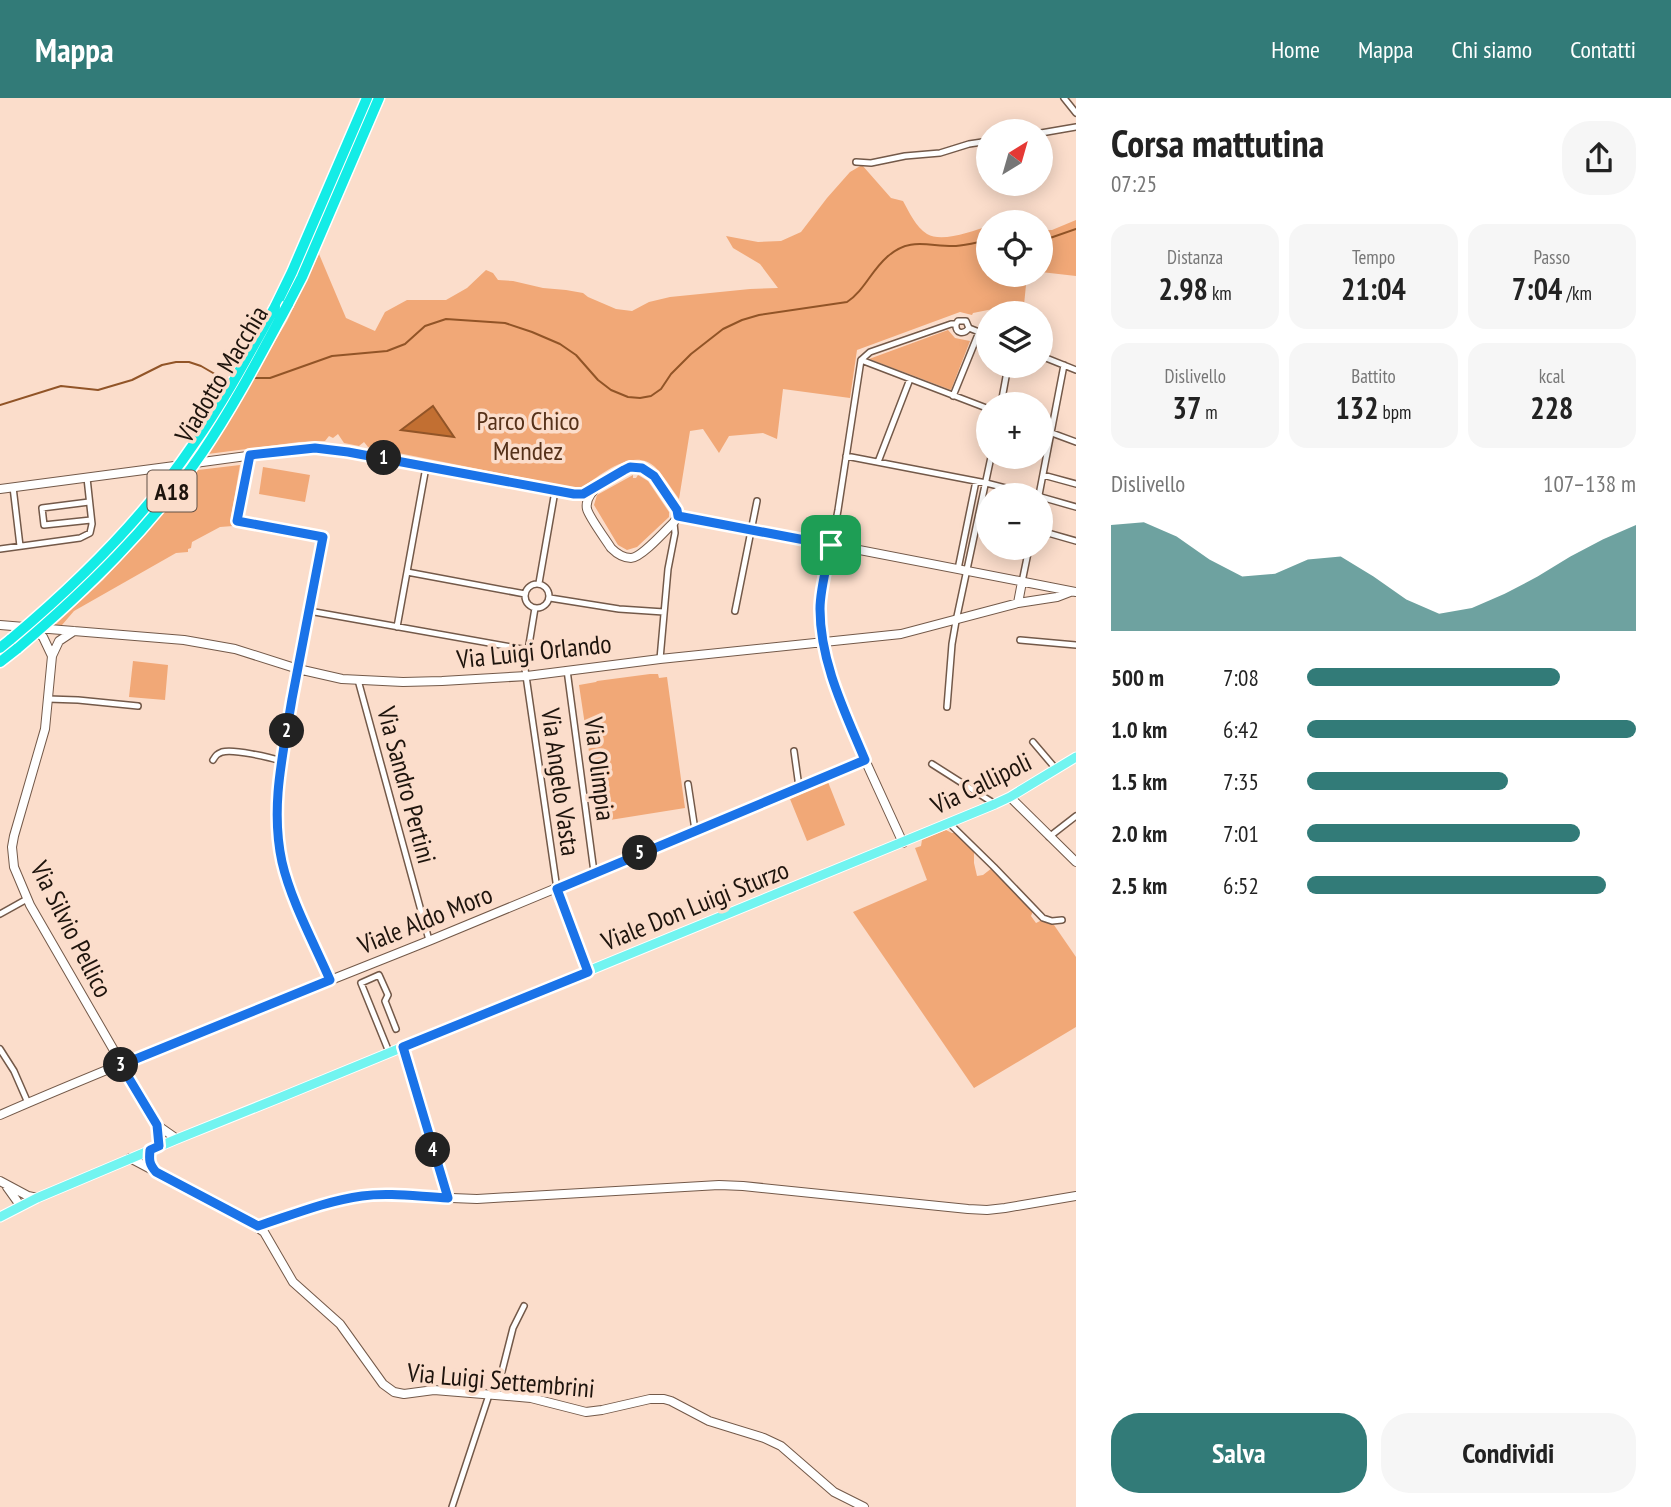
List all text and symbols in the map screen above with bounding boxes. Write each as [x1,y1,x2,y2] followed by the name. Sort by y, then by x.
[35,28,114,71] text: Mappa
[1271,34,1320,65] text: Home
[1358,34,1413,65] text: Mappa
[1451,34,1532,65] text: Chi siamo
[1570,34,1636,65] text: Contatti
[1111,118,1324,167] text: Corsa mattutina
[976,119,1054,196] north arrow
[976,119,1053,560] map controls
[1562,121,1636,195] button: share
[1111,169,1157,198] text: 07:25
[976,210,1053,287] button: locate
[1167,245,1223,269] text: Distanza
[1352,245,1395,269] text: Tempo
[1533,245,1570,269] text: Passo
[1159,269,1208,308] text: 2.98
[1341,269,1406,308] text: 21:04
[1512,269,1562,308] text: 7:04
[1208,281,1232,305] text: km
[1562,281,1592,305] text: /km
[167,300,275,449] street label: Viadotto Macchia
[976,301,1053,378] button: layers
[1164,364,1226,388] text: Dislivello
[1351,364,1396,388] text: Battito
[1539,364,1565,388] text: kcal
[1173,388,1201,427] text: 37
[1336,388,1379,427] text: 132
[1530,388,1573,427] text: 228
[976,392,1053,469] button: +
[1201,400,1218,424] text: m
[1379,400,1411,424] text: bpm
[476,404,580,467] park label: Parco Chico Mendez
[366,440,402,476] pin: 1
[379,445,388,469] text: 1
[1111,469,1185,498] text: Dislivello
[1543,469,1636,498] text: 107–138 m
[148,470,196,512] road number: A18
[976,483,1053,560] button: −
[801,515,861,575] pin
[812,526,850,564] icon: arrive
[454,626,613,676] street label: Via Luigi Orlando
[1111,663,1164,692] text: 500 m
[1223,663,1259,692] text: 7:08
[370,702,444,867] street label: Via Sandro Pertini
[534,705,588,858] street label: Via Angelo Vasta
[270,714,304,748] pin: 2
[577,714,623,823] street label: Via Olimpia
[1111,715,1167,744] text: 1.0 km
[1223,715,1259,744] text: 6:42
[282,718,291,742] text: 2
[925,745,1037,822] street label: Via Callipoli
[1111,767,1167,796] text: 1.5 km
[1223,767,1259,796] text: 7:35
[1111,819,1167,848] text: 2.0 km
[1223,819,1259,848] text: 7:01
[622,836,658,870] pin: 5
[635,840,644,864] text: 5
[596,852,793,958] street label: Viale Don Luigi Sturzo
[23,854,120,1003] street label: Via Silvio Pellico
[1111,871,1167,900] text: 2.5 km
[1223,871,1259,900] text: 6:52
[352,877,497,961] street label: Viale Aldo Moro
[104,1048,138,1082] pin: 3
[116,1052,125,1076] text: 3
[416,1132,450,1168] pin: 4
[428,1137,437,1161] text: 4
[405,1355,596,1405] street label: Via Luigi Settembrini
[1111,1413,1367,1493] button: Salva
[1381,1413,1636,1493] button: Condividi

